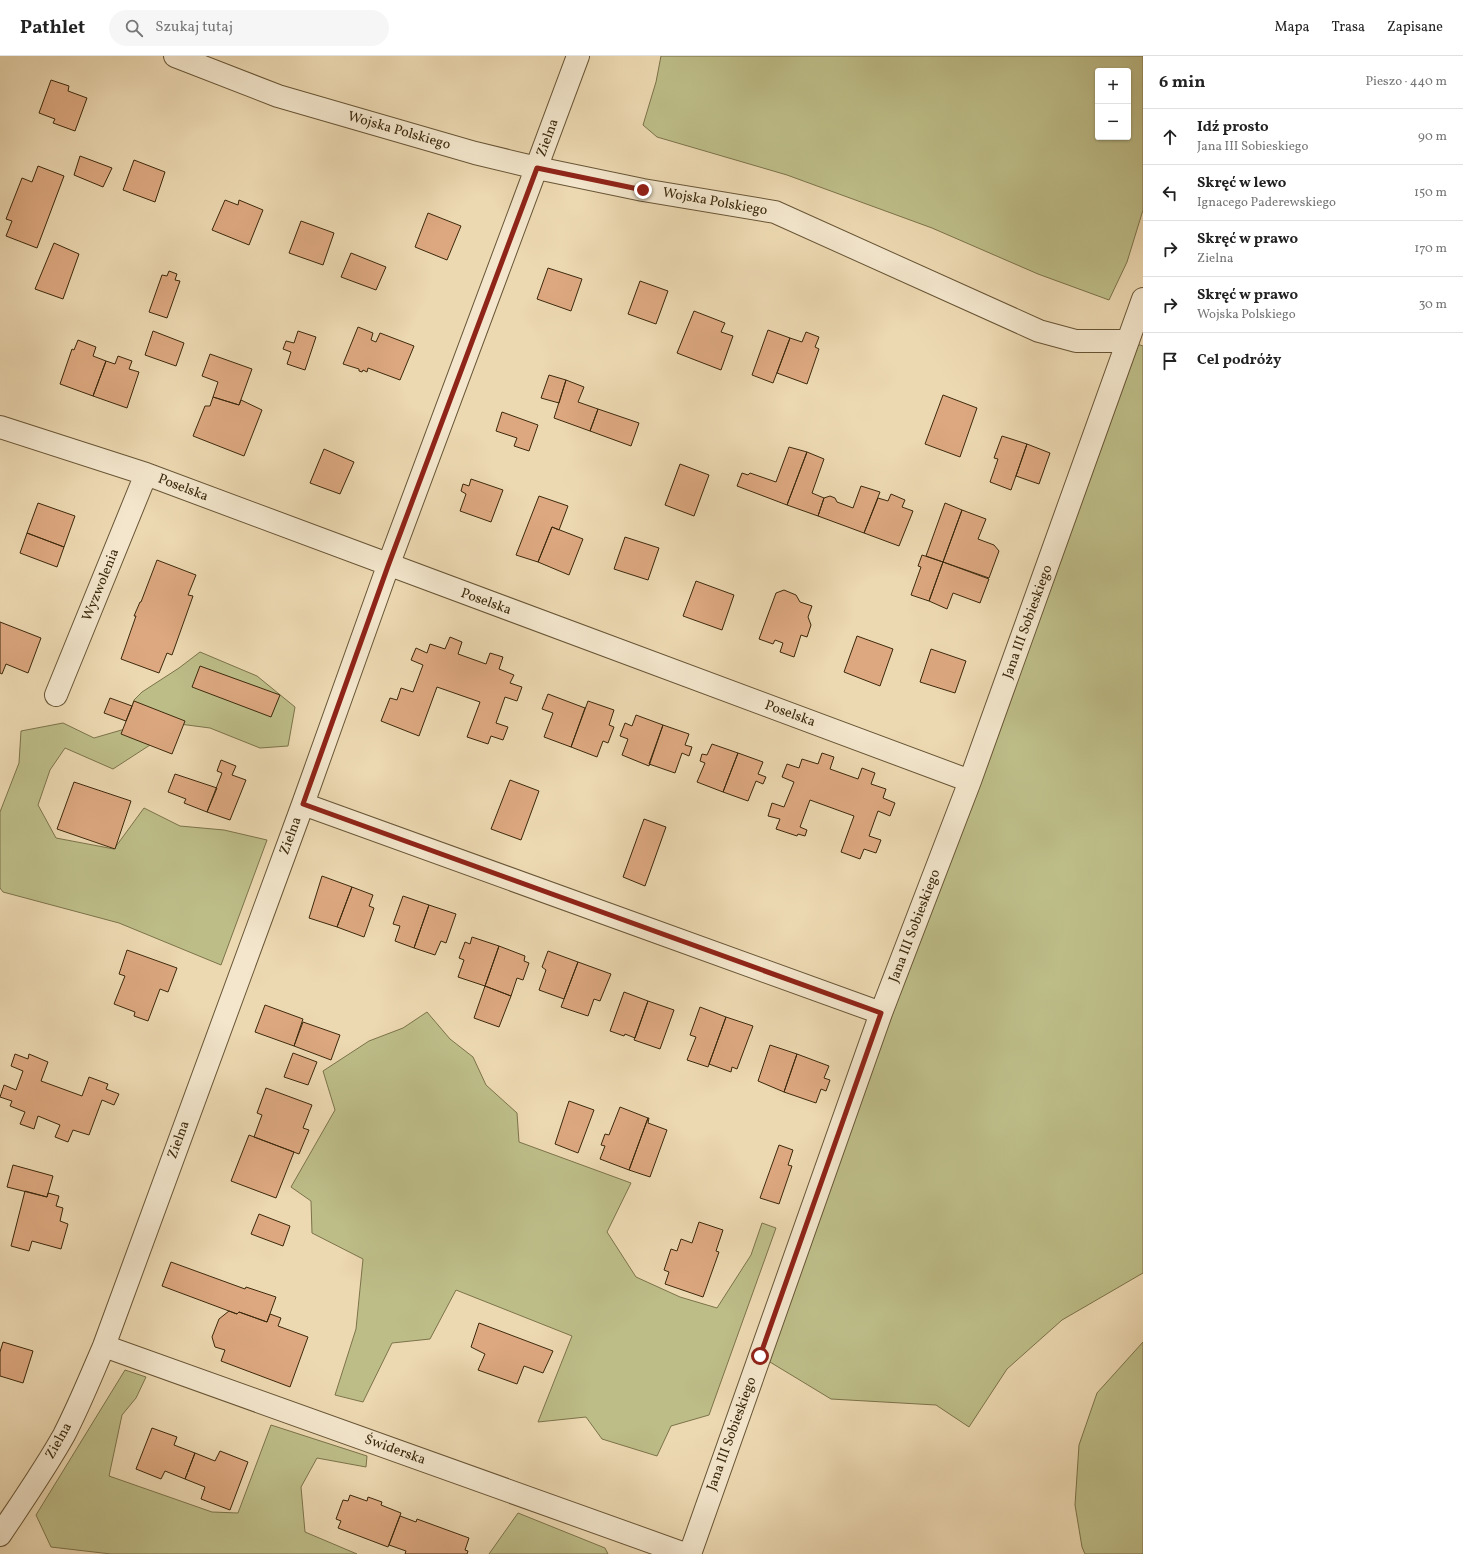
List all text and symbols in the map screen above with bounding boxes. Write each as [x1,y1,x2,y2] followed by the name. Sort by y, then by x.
[109,10,389,46] search box
[20,15,85,41] text: Pathlet
[123,17,145,39] icon: search
[155,17,233,38] text: Szukaj tutaj
[1275,18,1310,37] text: Mapa
[1332,18,1365,37] text: Trasa
[1387,18,1443,37] text: Zapisane
[1095,68,1131,140] map controls
[1095,68,1131,104] button: +
[1159,71,1205,94] text: 6 min
[1365,73,1447,91] text: Pieszo · 440 m
[1095,104,1131,140] button: −
[345,107,453,155] street label: Wojska Polskiego
[532,116,564,160] street label: Zielna
[1197,117,1269,138] text: Idź prosto
[1159,126,1181,148] icon: ahead
[1418,128,1447,146] text: 90 m
[1197,138,1308,156] text: Jana III Sobieskiego
[1197,173,1286,194] text: Skręć w lewo
[634,181,652,199] route end
[1159,182,1181,204] icon: left
[661,183,769,221] street label: Wojska Polskiego
[1414,184,1447,202] text: 150 m
[1197,194,1336,212] text: Ignacego Paderewskiego
[1197,229,1298,250] text: Skręć w prawo
[1159,238,1181,260] icon: right
[1414,240,1447,258] text: 170 m
[1197,250,1233,268] text: Zielna
[1197,285,1298,306] text: Skręć w prawo
[1159,294,1181,316] icon: right
[1419,296,1447,314] text: 30 m
[1197,306,1296,324] text: Wojska Polskiego
[1159,350,1181,372] icon: arrive
[1197,350,1281,371] text: Cel podróży
[155,470,211,506] street label: Poselska
[78,546,124,624] street label: Wyzwolenia
[999,562,1057,682] street label: Jana III Sobieskiego
[458,584,514,620] street label: Poselska
[762,696,818,732] street label: Poselska
[275,814,307,858] street label: Zielna
[885,867,945,985] street label: Jana III Sobieskiego
[163,1118,195,1162] street label: Zielna
[751,1347,769,1365] route start
[703,1374,761,1494] street label: Jana III Sobieskiego
[41,1419,77,1463] street label: Zielna
[362,1429,429,1470] street label: Świderska

